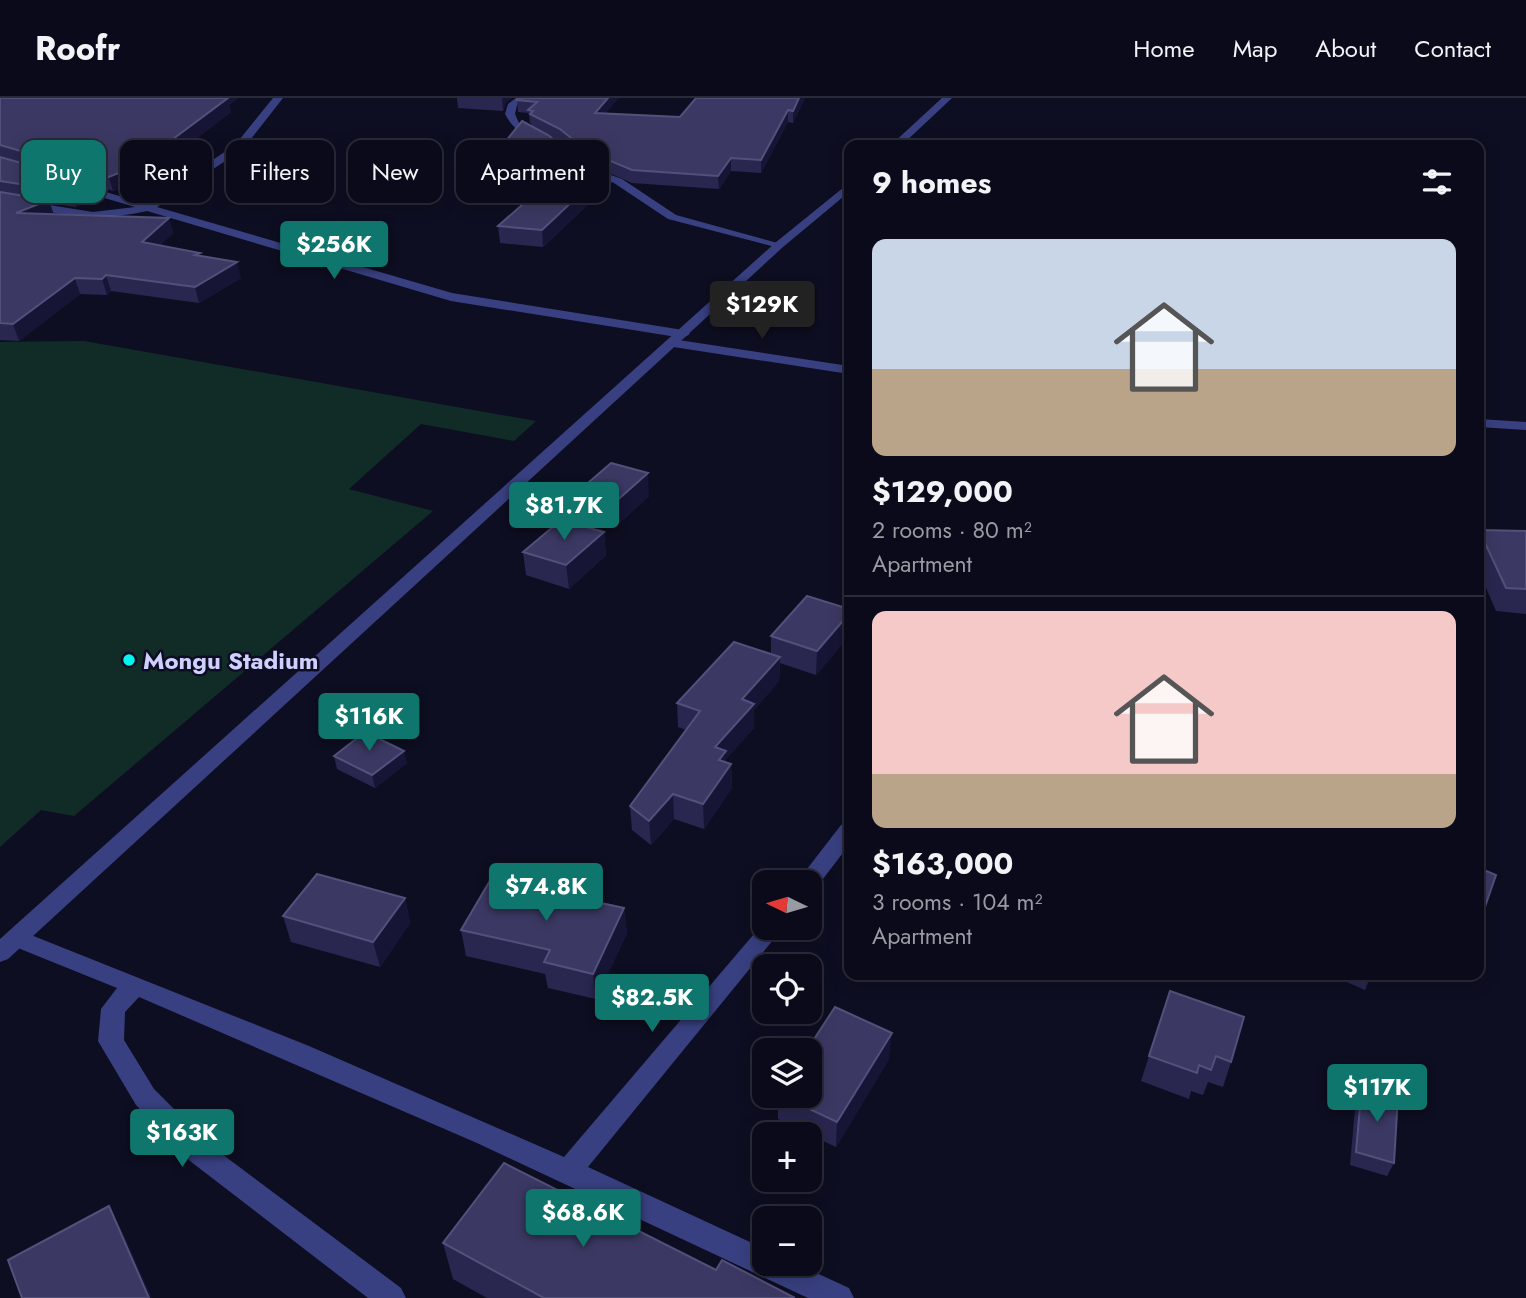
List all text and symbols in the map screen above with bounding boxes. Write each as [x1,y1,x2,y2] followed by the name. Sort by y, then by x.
[35,25,120,72] text: Roofr
[1133,31,1195,66] text: Home
[1233,31,1277,66] text: Map
[1315,31,1376,66] text: About
[1414,31,1491,66] text: Contact
[21,140,106,203] chip: Buy
[120,140,212,203] chip: Rent
[226,140,334,203] chip: Filters
[348,140,442,203] chip: New
[456,140,609,203] chip: Apartment
[872,161,991,204] text: 9 homes
[1418,163,1456,201] icon: filters
[285,222,383,281] pin: $256K
[296,227,372,261] text: $256K
[713,282,811,341] pin: $129K
[1101,284,1227,410] icon: home
[726,287,798,321] text: $129K
[872,470,1013,513] text: $129,000
[507,482,621,542] pin: $81.7K
[525,488,603,522] text: $81.7K
[872,513,1032,547] text: 2 rooms · 80 m²
[872,547,972,581] text: Apartment
[143,643,318,678] place label: Mongu Stadium
[121,652,137,668] marker: Mongu Stadium
[1101,656,1227,782] icon: home
[320,694,418,753] pin: $116K
[334,699,404,733] text: $116K
[872,842,1013,885] text: $163,000
[489,864,603,923] pin: $74.8K
[505,869,587,903] text: $74.8K
[752,870,822,940] north arrow
[752,870,822,1276] map controls
[872,885,1042,919] text: 3 rooms · 104 m²
[872,919,972,953] text: Apartment
[752,954,822,1024] button: locate
[595,974,709,1034] pin: $82.5K
[611,980,693,1014] text: $82.5K
[752,1038,822,1108] button: layers
[1328,1065,1426,1124] pin: $117K
[1343,1070,1411,1104] text: $117K
[133,1110,231,1169] pin: $163K
[146,1115,218,1149] text: $163K
[752,1122,822,1192] button: +
[526,1190,640,1249] pin: $68.6K
[542,1195,624,1229] text: $68.6K
[752,1206,822,1276] button: −

